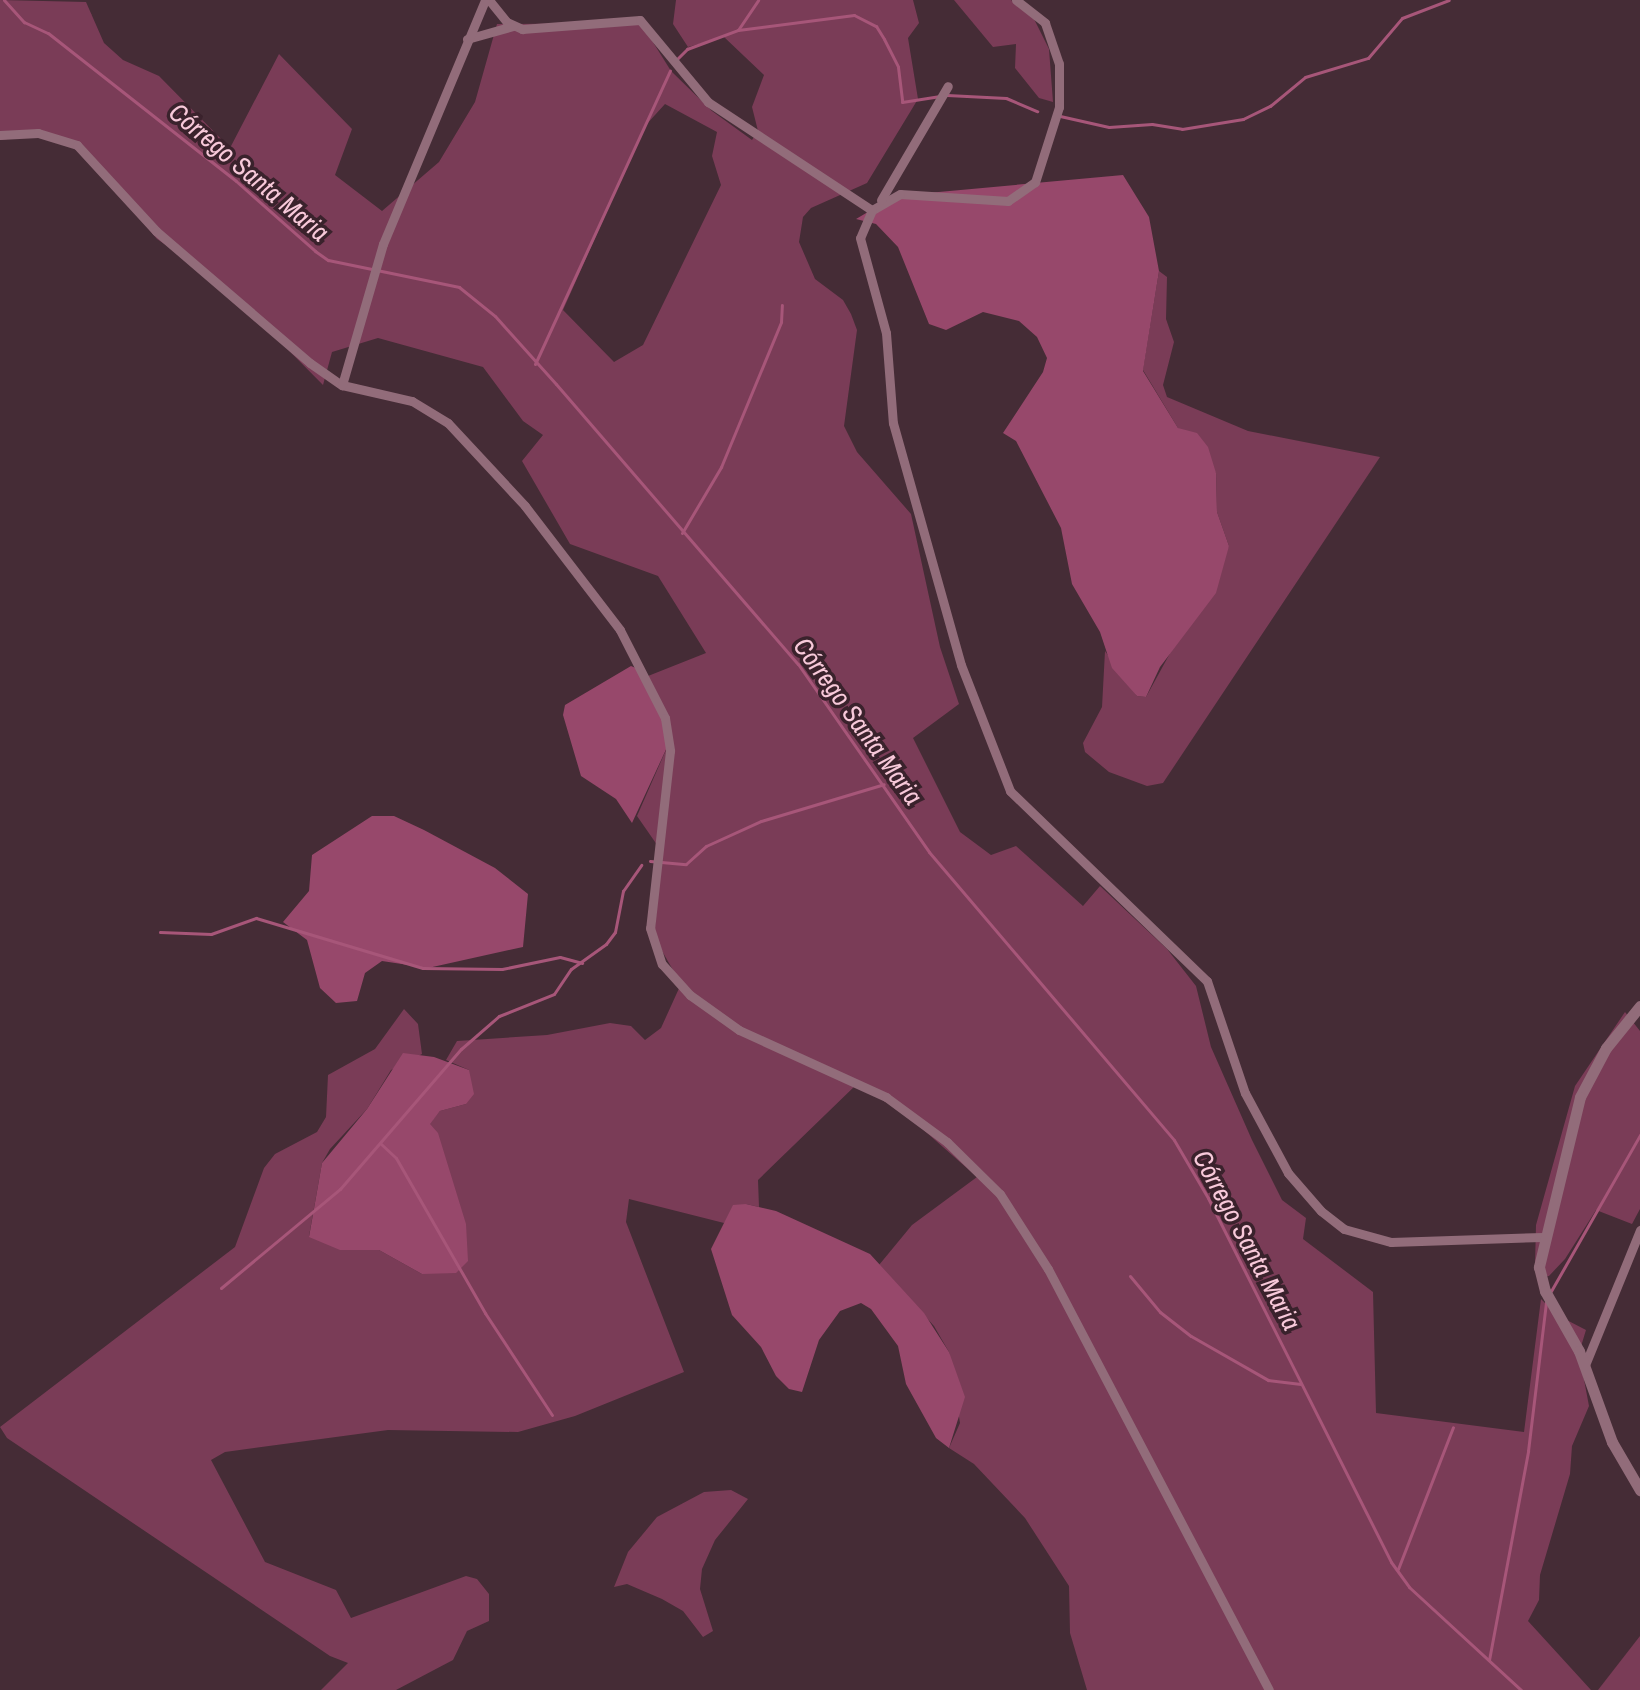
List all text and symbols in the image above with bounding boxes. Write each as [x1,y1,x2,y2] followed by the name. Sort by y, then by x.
[163,96,335,248] water label: Córrego Santa Maria
[787,631,929,811] water label: Córrego Santa Maria
[1186,1145,1308,1335] water label: Córrego Santa Maria

